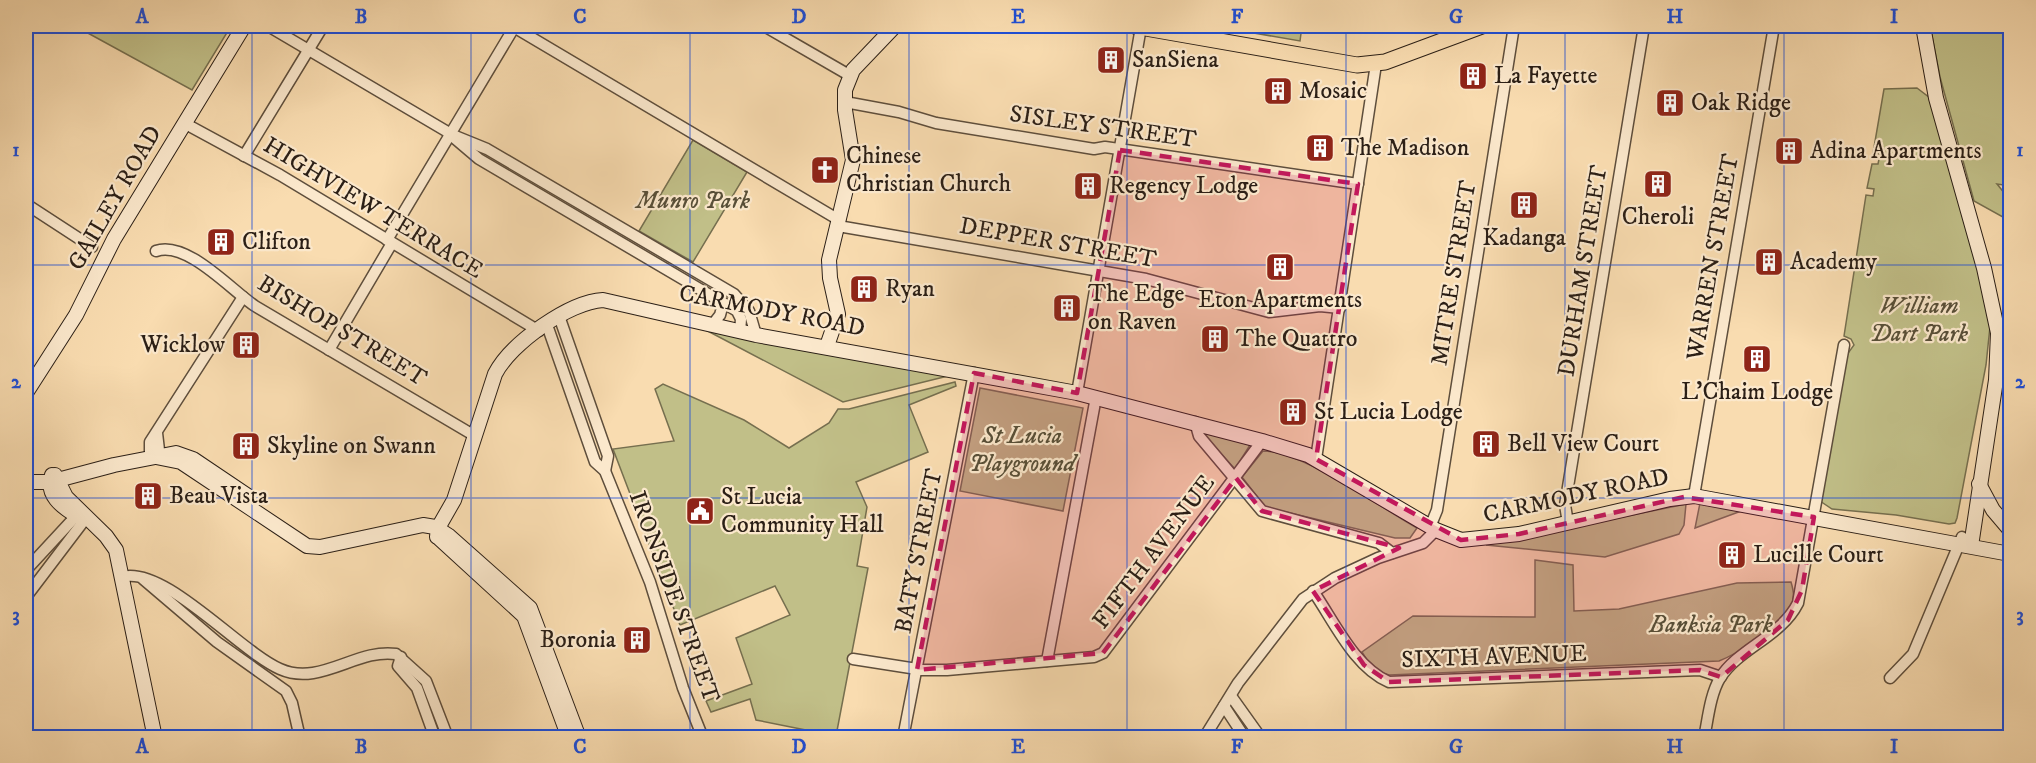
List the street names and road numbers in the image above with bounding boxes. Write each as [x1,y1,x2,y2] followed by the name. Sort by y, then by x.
[1008,99,1198,155] street label: SISLEY STREET
[61,120,169,276] street label: GAILEY ROAD
[258,130,488,286] street label: HIGHVIEW TERRACE
[1680,151,1746,364] street label: WARREN STREET
[1551,163,1615,379] street label: DURHAM STREET
[1425,178,1483,368] street label: MITRE STREET
[957,211,1159,275] street label: DEPPER STREET
[252,269,432,393] street label: BISHOP STREET
[676,278,868,344] street label: CARMODY ROAD
[1480,462,1672,530] street label: CARMODY ROAD
[888,466,950,636] street label: BATY STREET
[1086,469,1222,635] street label: FIFTH AVENUE
[622,487,726,707] street label: IRONSIDE STREET
[1401,639,1587,675] street label: SIXTH AVENUE

